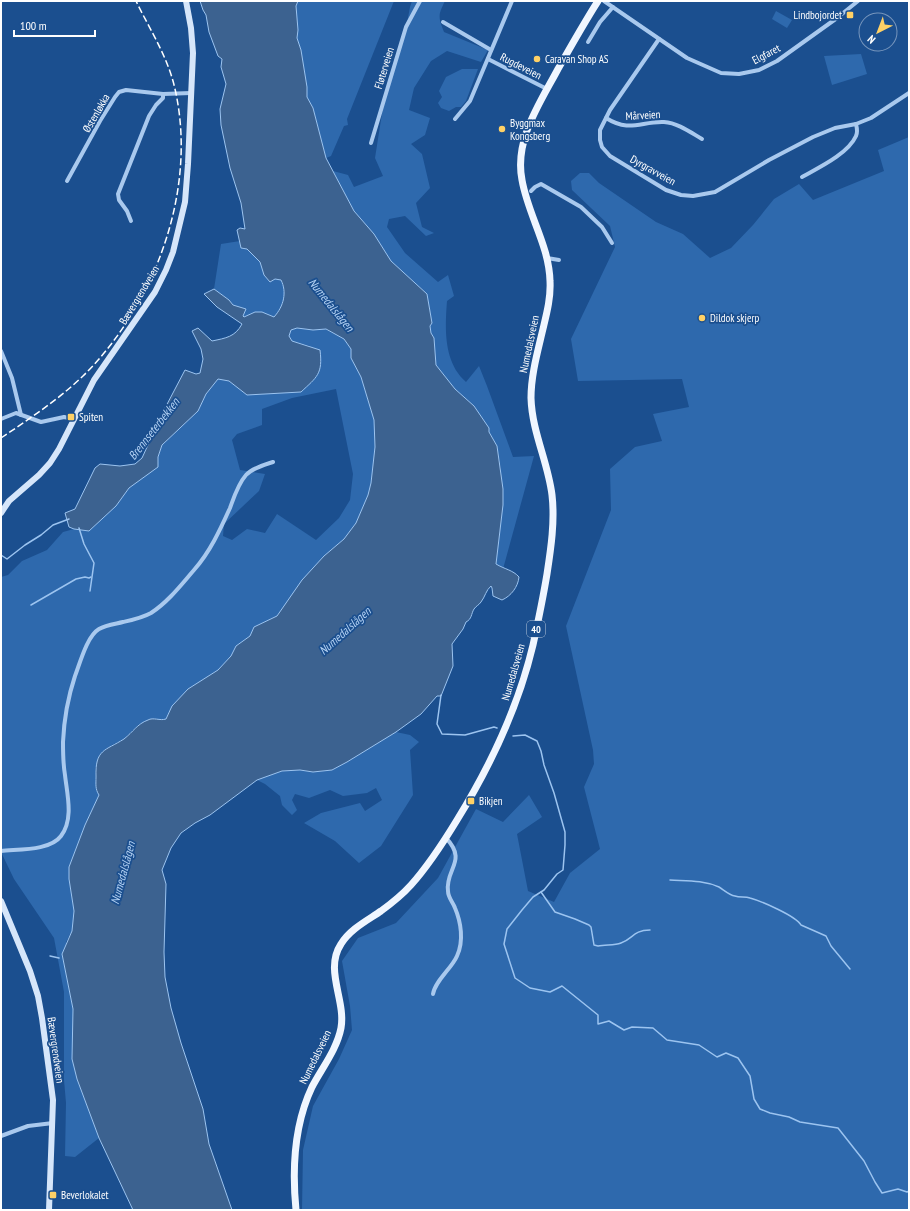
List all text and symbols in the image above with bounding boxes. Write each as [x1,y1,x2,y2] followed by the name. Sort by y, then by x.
[793,8,842,22] place label: Lindbojordet
[845,10,855,20] marker: Lindbojordet
[14,12,95,38] scale bar
[858,12,898,52] north arrow
[20,18,47,33] text: 100 m
[864,32,878,47] text: N
[750,41,782,67] street label: Elgfaret
[371,45,397,91] street label: Fløterveien
[498,50,544,82] street label: Rugdeveien
[545,52,609,66] place label: Caravan Shop AS
[532,54,542,64] marker: Caravan Shop AS
[79,91,113,135] street label: Østenløkka
[625,107,661,123] street label: Mårveien
[510,116,550,143] place label: Byggmax Kongsberg
[497,124,507,134] marker: Byggmax Kongsberg
[628,152,678,188] street label: Dyrgravveien
[116,263,162,327] street label: Bævergrendveien
[305,275,358,335] water label: Numedalslågen
[710,311,759,325] place label: Dildok skjerp
[697,313,707,323] marker: Dildok skjerp
[516,314,542,374] street label: Numedalsveien
[125,394,183,463] water label: Brennseterbekken
[79,410,103,424] place label: Spiten
[66,412,76,422] marker: Spiten
[316,603,374,658] water label: Numedalslågen
[527,621,545,637] road number: 40
[498,642,528,702] street label: Numedalsveien
[479,794,503,808] place label: Bikjen
[466,796,476,806] marker: Bikjen
[107,839,138,906] water label: Numedalslågen
[44,1016,68,1084] street label: Bævergrendveien
[296,1028,334,1086] street label: Numedalsveien
[61,1188,108,1202] place label: Beverlokalet
[48,1190,58,1200] marker: Beverlokalet

